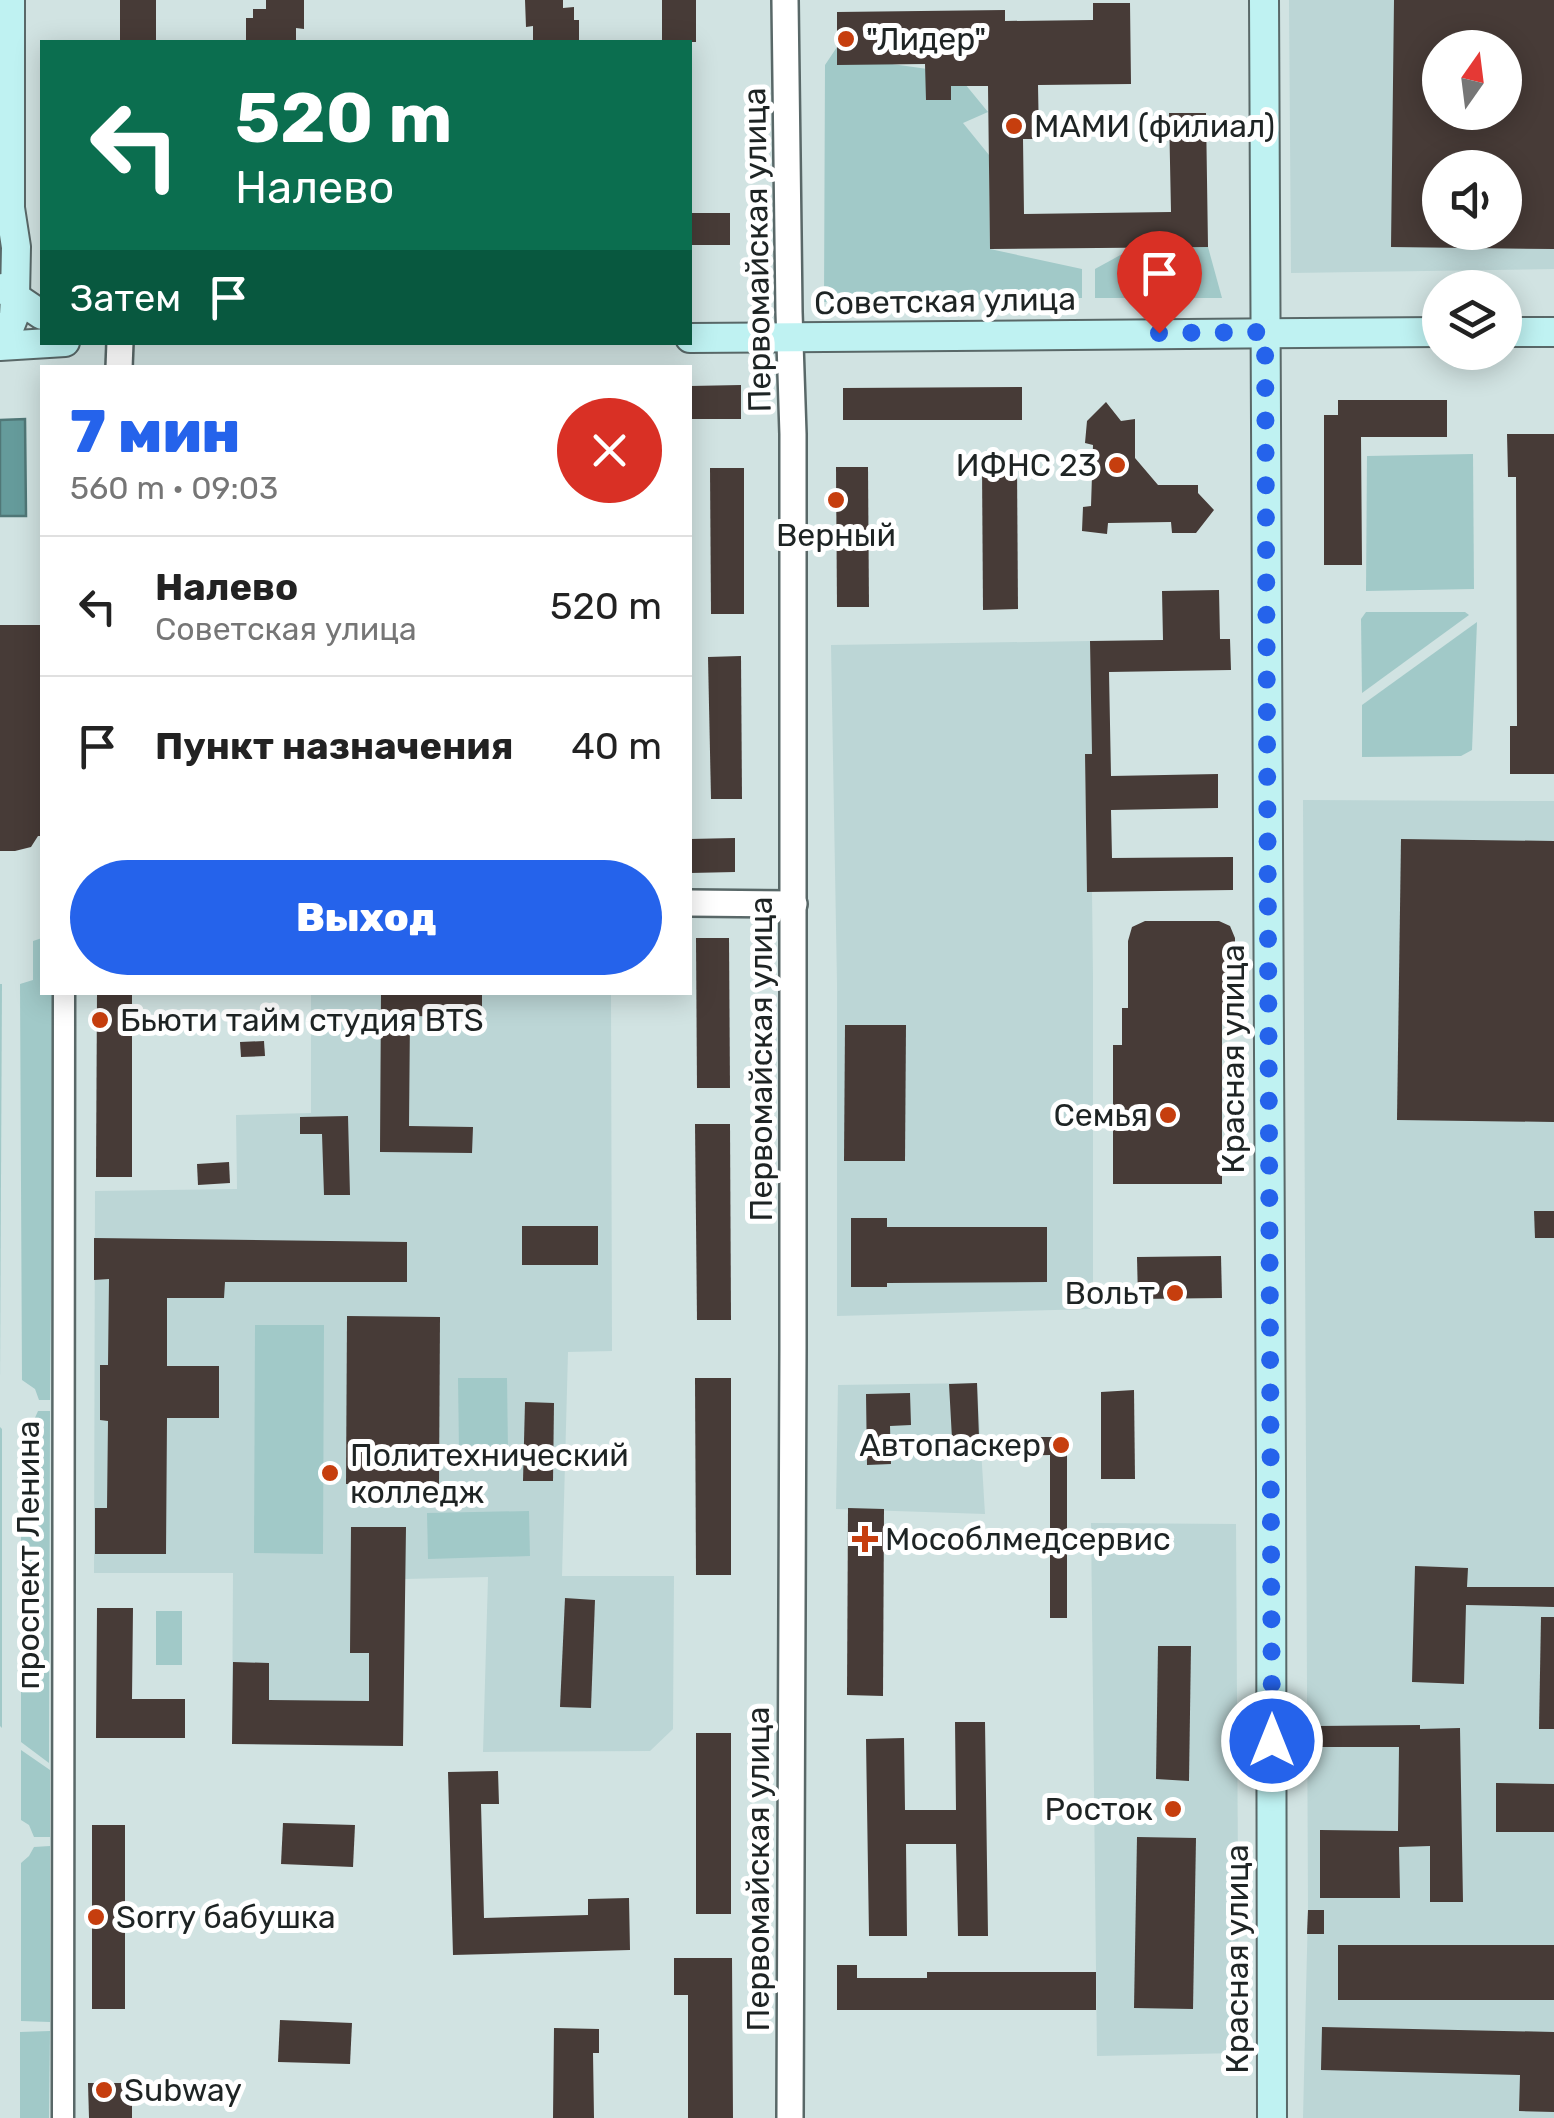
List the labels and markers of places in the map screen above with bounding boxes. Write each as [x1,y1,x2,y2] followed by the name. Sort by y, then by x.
[866,20,986,58] place label: "Лидер"
[835,28,857,50] marker: "Лидер"
[1034,107,1275,145] place label: МАМИ (филиал)
[1003,115,1025,137] marker: МАМИ (филиал)
[1117,231,1202,334] pin
[956,446,1097,484] place label: ИФНС 23
[1106,454,1128,476] marker: ИФНС 23
[825,489,847,511] marker: Верный
[776,516,896,554] place label: Верный
[120,1001,484,1039] place label: Бьюти тайм студия BTS
[89,1009,111,1031] marker: Бьюти тайм студия BTS
[1053,1096,1148,1134] place label: Семья
[1157,1104,1179,1126] marker: Семья
[1065,1274,1155,1312] place label: Вольт
[1164,1282,1186,1304] marker: Вольт
[859,1426,1041,1464] place label: Автопаскер
[1050,1434,1072,1456] marker: Автопаскер
[350,1436,629,1511] place label: Политехнический колледж
[319,1462,341,1484] marker: Политехнический колледж
[885,1520,1171,1558] place label: Мособлмедсервис
[854,1528,876,1550] marker: Мособлмедсервис
[1045,1790,1153,1828] place label: Росток
[1162,1798,1184,1820] marker: Росток
[116,1898,336,1936] place label: Sorry бабушка
[85,1906,107,1928] marker: Sorry бабушка
[124,2071,242,2109] place label: Subway
[93,2079,115,2101] marker: Subway

